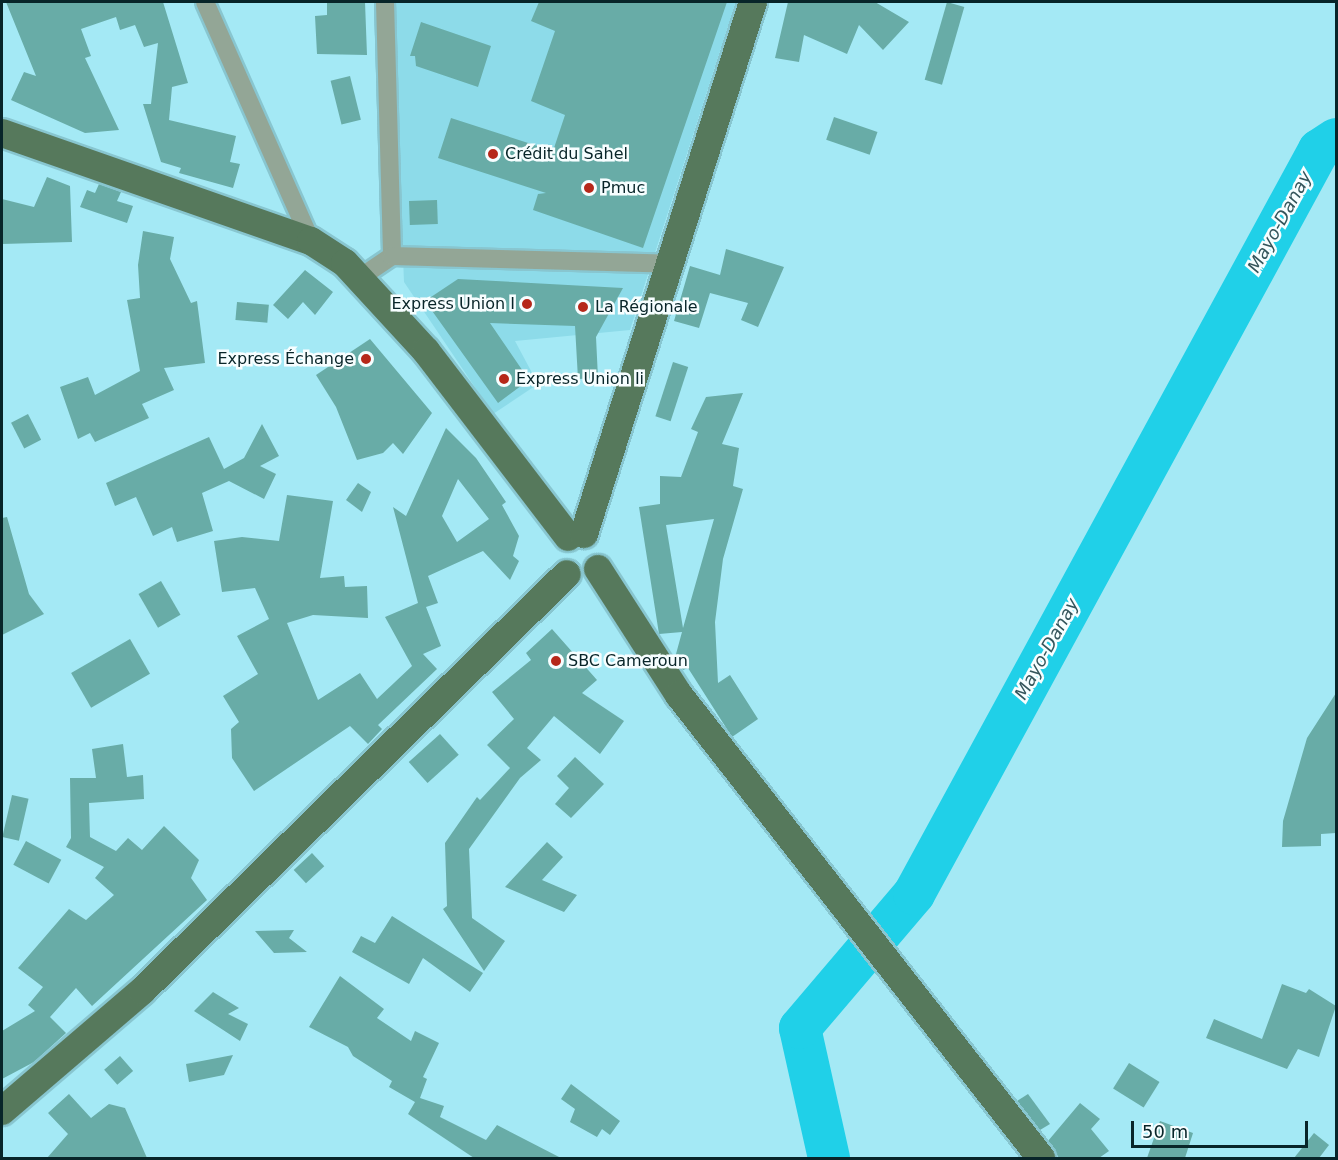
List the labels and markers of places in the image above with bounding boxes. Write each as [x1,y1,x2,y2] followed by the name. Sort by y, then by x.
[505,144,628,164] place label: Crédit du Sahel
[486,147,500,161] marker: Crédit du Sahel
[601,178,645,198] place label: Pmuc
[582,181,596,195] marker: Pmuc
[391,294,515,314] place label: Express Union I
[520,297,534,311] marker: Express Union I
[595,297,698,317] place label: La Régionale
[576,300,590,314] marker: La Régionale
[217,349,354,369] place label: Express Échange
[359,352,373,366] marker: Express Échange
[516,369,644,389] place label: Express Union Ii
[497,372,511,386] marker: Express Union Ii
[568,651,688,671] place label: SBC Cameroun
[549,654,563,668] marker: SBC Cameroun

